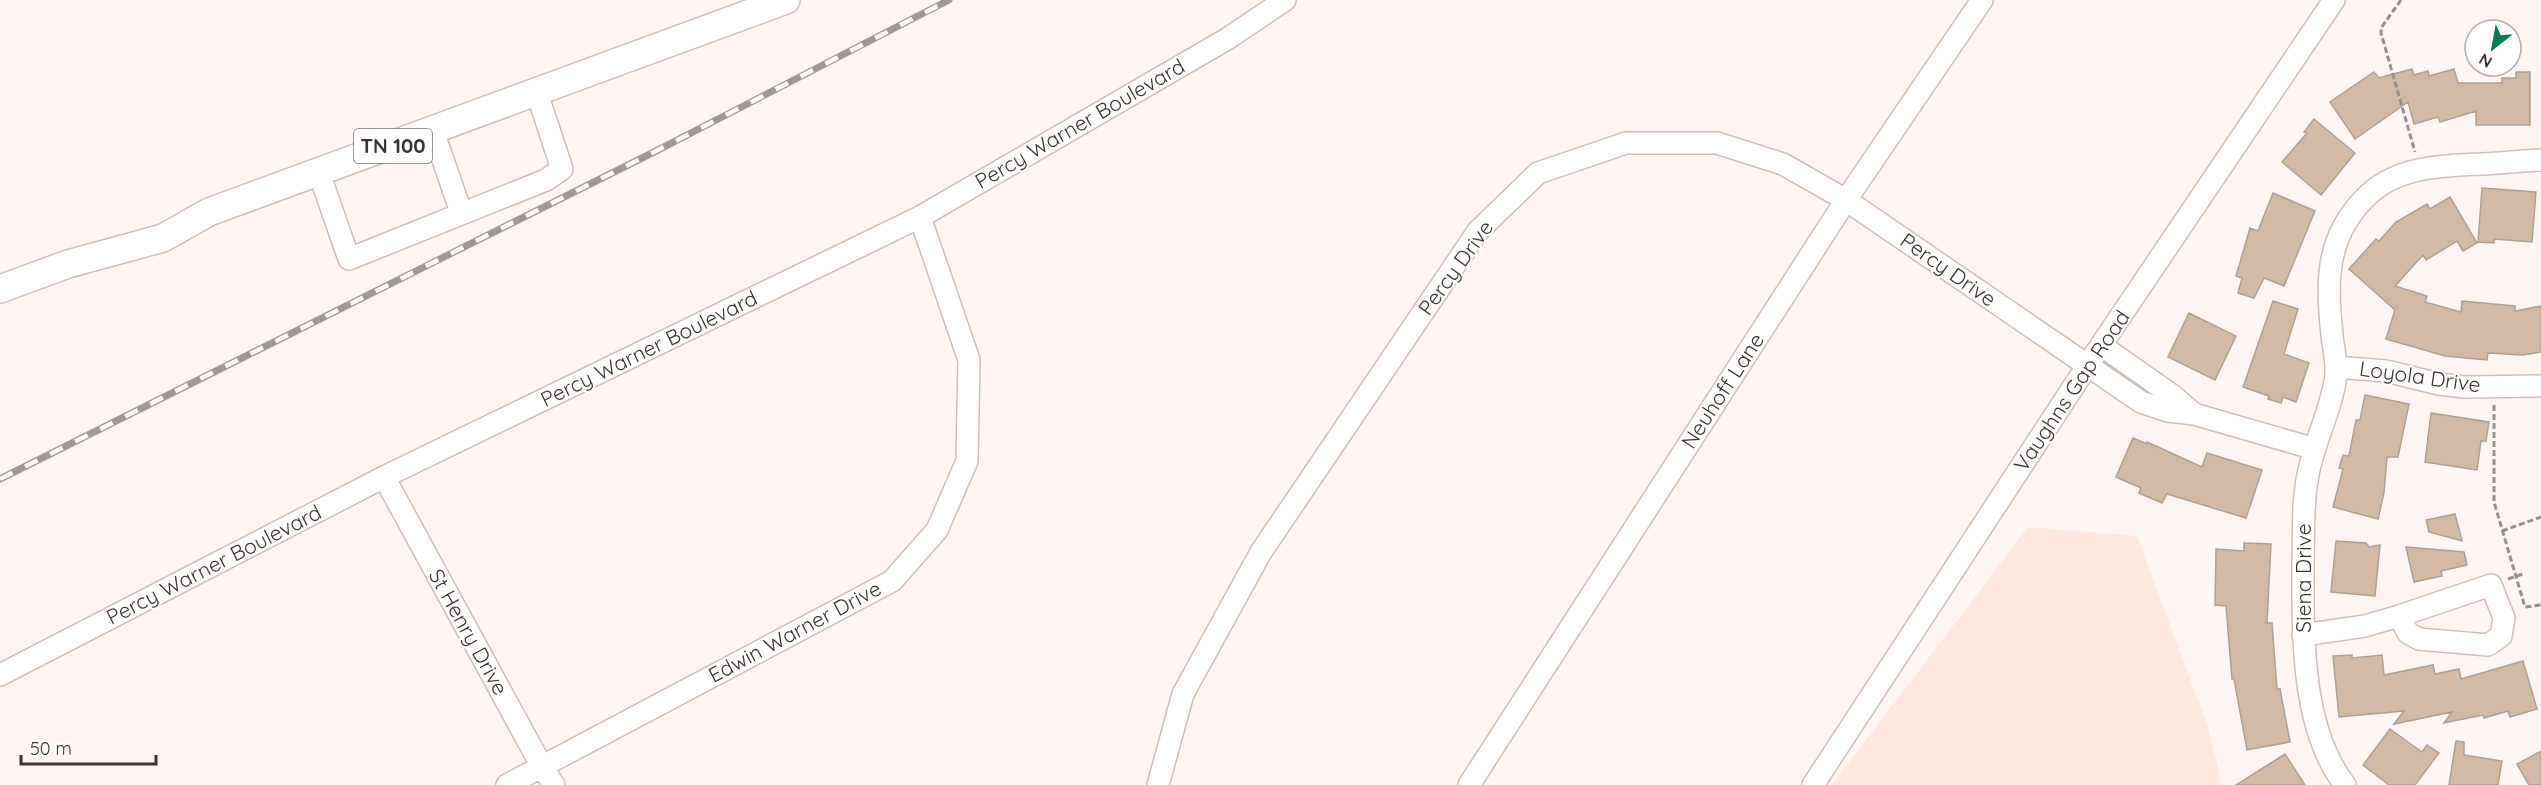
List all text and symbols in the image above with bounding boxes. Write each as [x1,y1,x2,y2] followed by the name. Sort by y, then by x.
[2463,18,2523,78] north arrow
[2475,49,2495,72] text: N
[970,52,1189,194] street label: Percy Warner Boulevard
[354,129,432,163] road number: TN 100
[1412,215,1498,320] street label: Percy Drive
[1896,227,2001,312] street label: Percy Drive
[536,284,761,412] street label: Percy Warner Boulevard
[2008,305,2135,476] street label: Vaughns Gap Road
[1675,328,1769,453] street label: Neuhoff Lane
[2358,355,2482,397] street label: Loyola Drive
[102,499,325,630] street label: Percy Warner Boulevard
[2290,523,2316,633] street label: Siena Drive
[424,564,514,699] street label: St Henry Drive
[704,575,885,688] street label: Edwin Warner Drive
[21,728,156,766] scale bar
[30,737,72,760] text: 50 m

